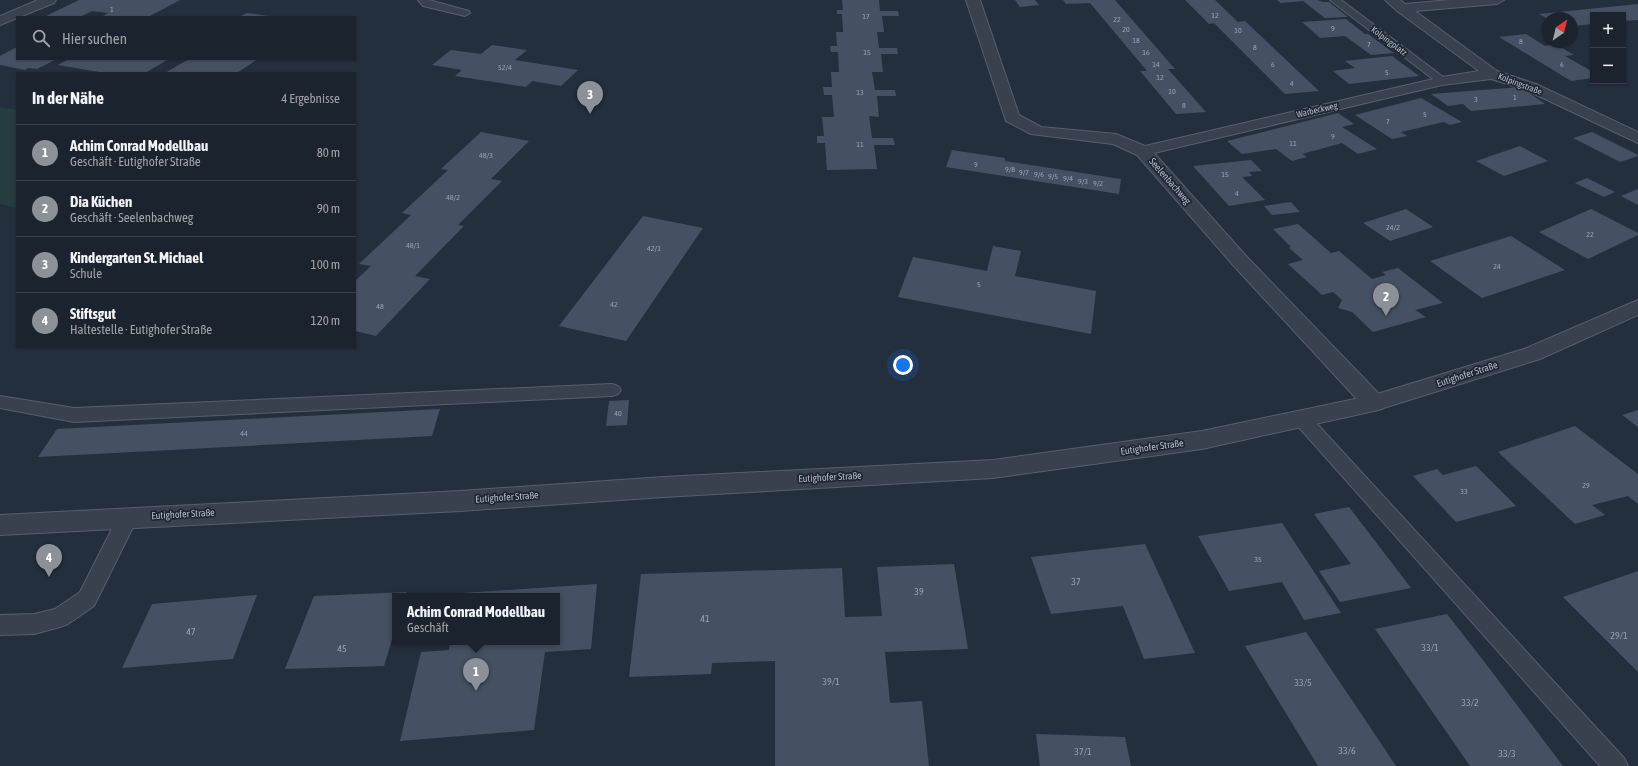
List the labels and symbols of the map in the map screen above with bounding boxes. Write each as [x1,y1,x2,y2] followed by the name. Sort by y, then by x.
[110,5,114,14] house number: 1
[1211,11,1219,20] house number: 12
[862,12,870,21] house number: 17
[1542,12,1578,48] north arrow
[1113,15,1121,24] house number: 22
[1331,24,1335,33] house number: 9
[1369,24,1409,58] street label: Kolpingplatz
[1122,25,1130,34] house number: 20
[1234,26,1242,35] house number: 10
[1132,36,1140,45] house number: 18
[1519,37,1523,46] house number: 8
[1367,40,1371,49] house number: 7
[1253,43,1257,52] house number: 8
[863,48,871,57] house number: 15
[1142,48,1150,57] house number: 16
[1152,60,1160,69] house number: 14
[1271,60,1275,69] house number: 6
[1560,60,1564,69] house number: 6
[498,63,512,72] house number: 52/4
[1385,68,1389,77] house number: 5
[1497,71,1543,97] street label: Kolpingstraße
[1156,73,1164,82] house number: 12
[1290,79,1294,88] house number: 4
[577,81,603,114] pin: 3
[1168,87,1176,96] house number: 10
[856,88,864,97] house number: 13
[1513,93,1517,102] house number: 1
[1474,95,1478,104] house number: 3
[1295,100,1339,120] street label: Warbeckweg
[1182,101,1186,110] house number: 8
[1423,110,1427,119] house number: 5
[1386,117,1390,126] house number: 7
[1331,132,1335,141] house number: 9
[1289,139,1297,148] house number: 11
[856,140,864,149] house number: 11
[479,151,493,160] house number: 48/3
[1147,156,1194,207] street label: Seelenbachweg
[974,160,978,169] house number: 9
[1005,165,1015,174] house number: 9/8
[1019,168,1029,177] house number: 9/7
[1034,170,1044,179] house number: 9/6
[1221,170,1229,179] house number: 15
[1048,172,1058,181] house number: 9/5
[1063,174,1073,183] house number: 9/4
[1078,177,1088,186] house number: 9/3
[1093,179,1103,188] house number: 9/2
[1235,189,1239,198] house number: 4
[446,193,460,202] house number: 48/2
[1386,223,1400,232] house number: 24/2
[1586,230,1594,239] house number: 22
[406,241,420,250] house number: 48/1
[647,244,661,253] house number: 42/1
[1493,262,1501,271] house number: 24
[977,280,981,289] house number: 5
[1373,283,1399,316] pin: 2
[610,300,618,309] house number: 42
[376,302,384,311] house number: 48
[893,355,913,375] your location
[1435,359,1499,389] street label: Eutighofer Straße
[614,409,622,418] house number: 40
[240,429,248,438] house number: 44
[1120,437,1185,457] street label: Eutighofer Straße
[798,470,862,484] street label: Eutighofer Straße
[1582,481,1590,490] house number: 29
[1460,487,1468,496] house number: 33
[475,489,539,505] street label: Eutighofer Straße
[151,507,215,521] street label: Eutighofer Straße
[36,544,62,577] pin: 4
[1254,555,1262,564] house number: 35
[1071,576,1081,587] house number: 37
[914,586,924,597] house number: 39
[700,613,710,624] house number: 41
[186,626,196,637] house number: 47
[1610,630,1628,641] house number: 29/1
[1421,642,1439,653] house number: 33/1
[337,643,347,654] house number: 45
[463,658,489,691] pin: 1
[822,676,840,687] house number: 39/1
[1294,677,1312,688] house number: 33/5
[1461,697,1479,708] house number: 33/2
[1338,745,1356,756] house number: 33/6
[1074,746,1092,757] house number: 37/1
[1498,748,1516,759] house number: 33/3

